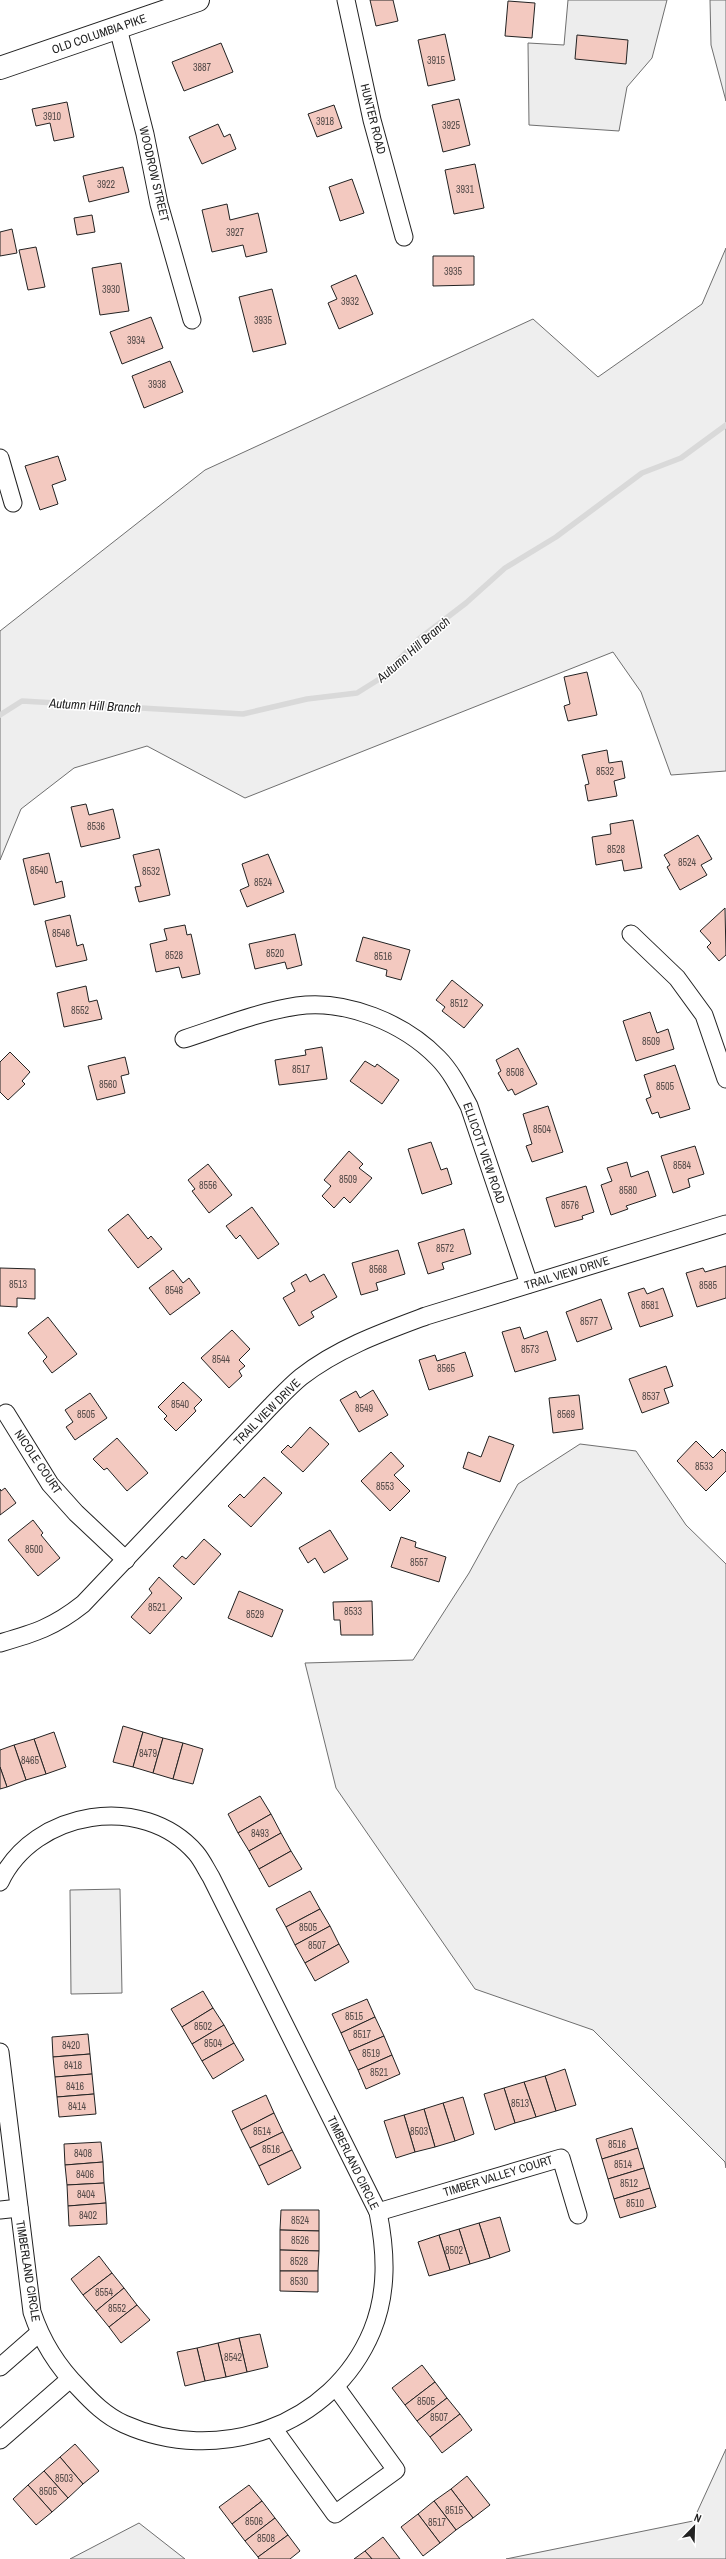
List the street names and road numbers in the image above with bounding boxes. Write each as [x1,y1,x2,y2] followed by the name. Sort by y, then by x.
[50,10,148,58] street label: OLD COLUMBIA PIKE
[357,82,389,156] street label: HUNTER ROAD
[135,125,173,223] street label: WOODROW STREET
[459,1100,509,1206] street label: ELLICOTT VIEW ROAD
[522,1252,612,1294] street label: TRAIL VIEW DRIVE
[230,1375,304,1449] street label: TRAIL VIEW DRIVE
[11,1427,65,1497] street label: NICOLE COURT
[323,2114,383,2212] street label: TIMBERLAND CIRCLE
[441,2152,555,2200] street label: TIMBER VALLEY COURT
[12,2219,44,2323] street label: TIMBERLAND CIRCLE

